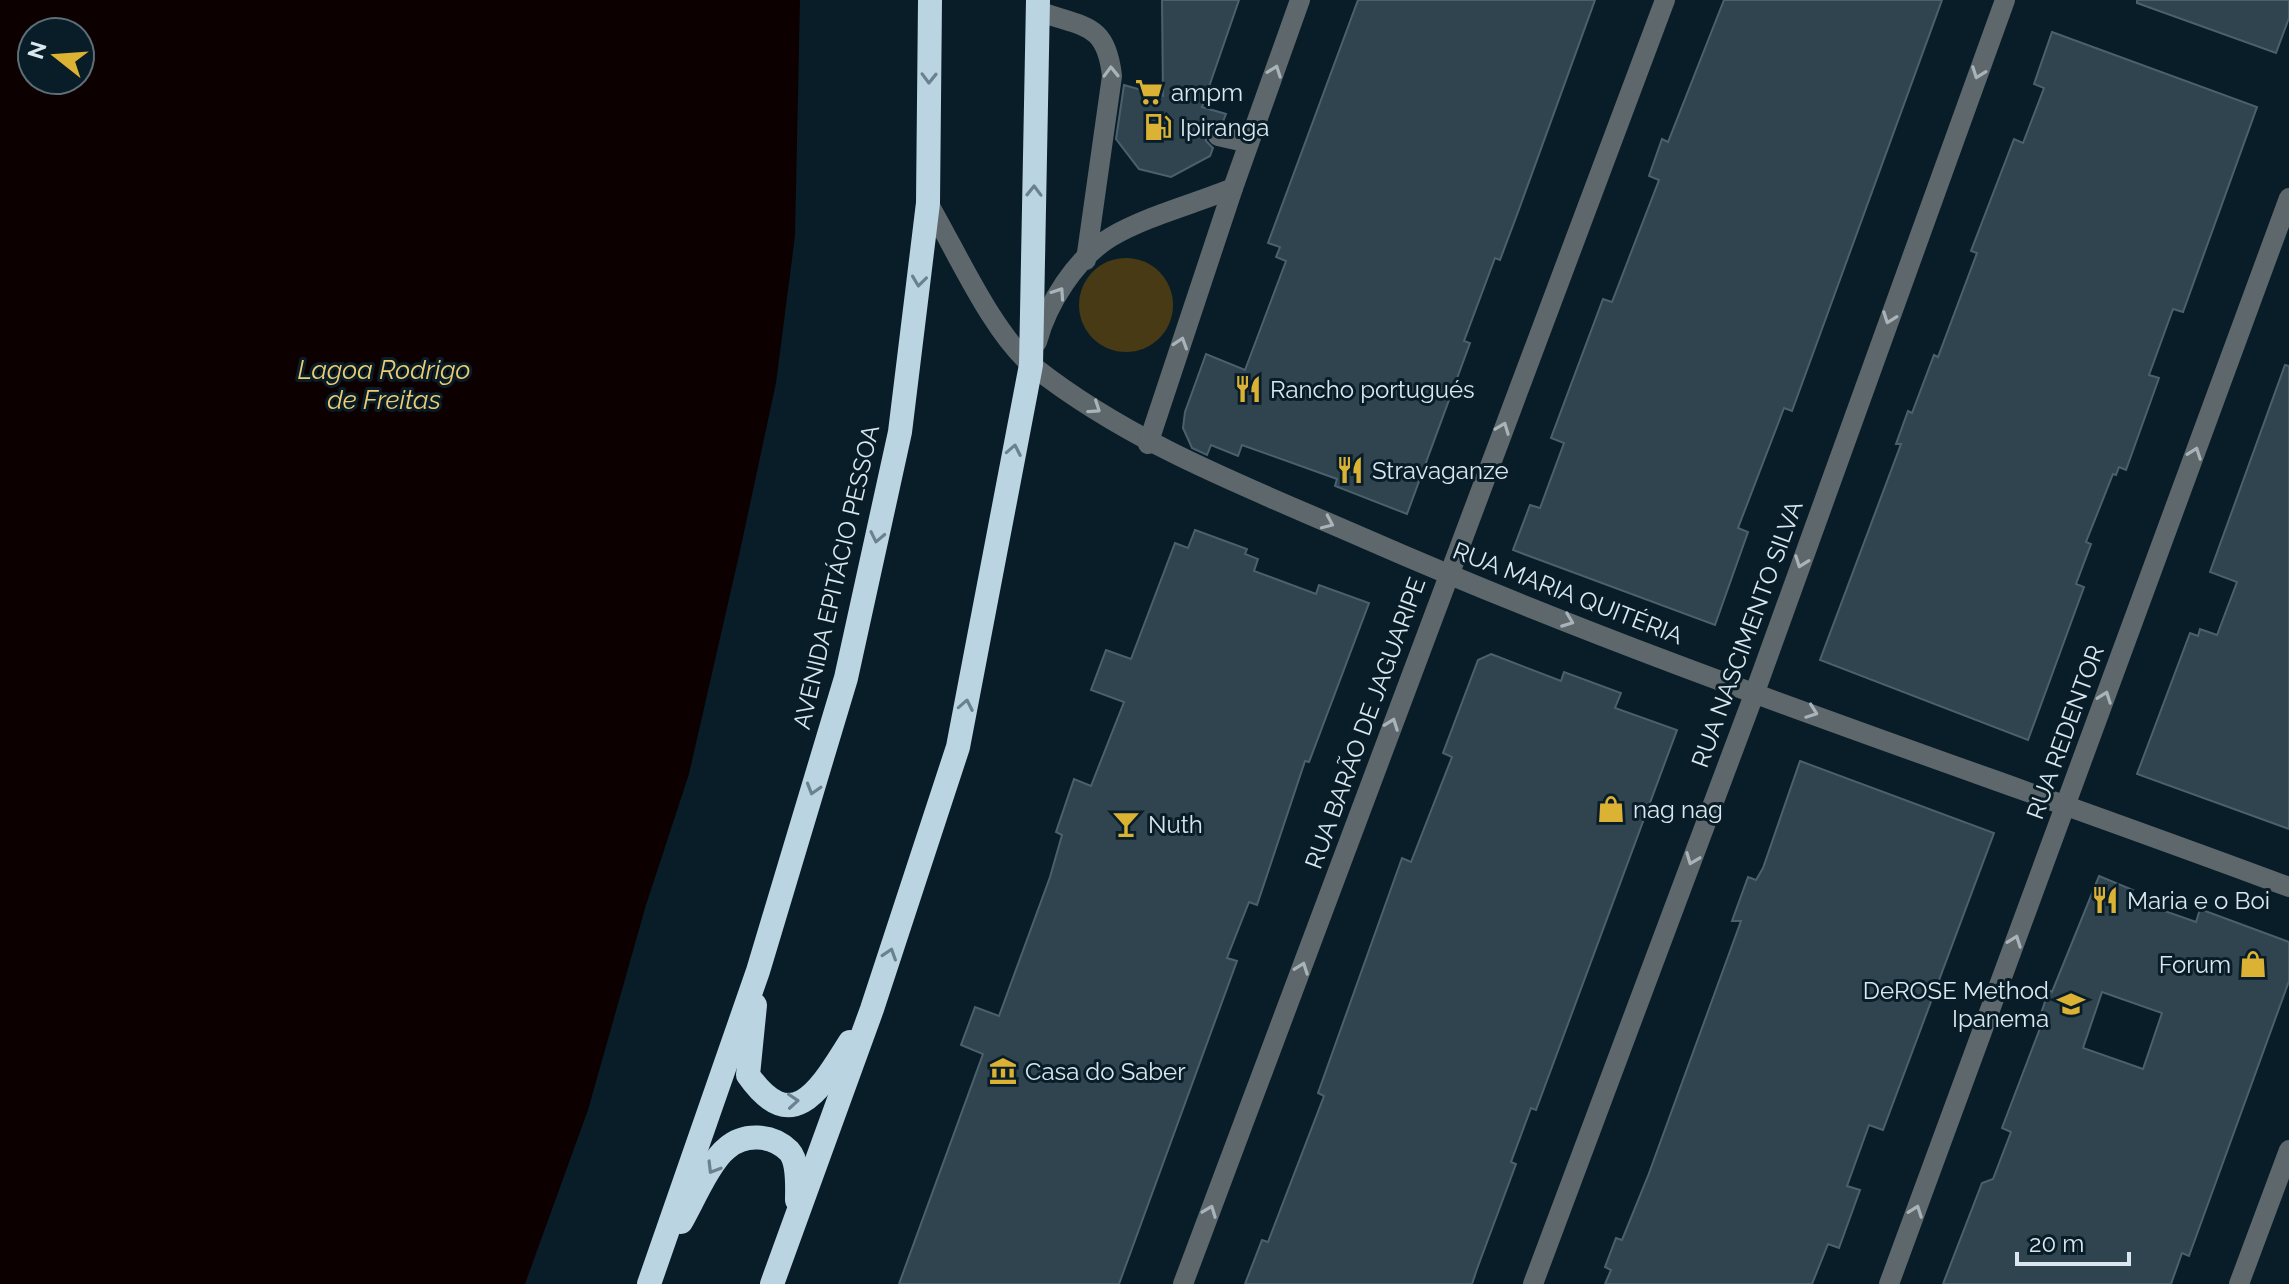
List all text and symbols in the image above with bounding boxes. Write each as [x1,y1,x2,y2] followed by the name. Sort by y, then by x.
[16,16,96,96] north arrow
[22,38,52,62] text: N
[1265,64,1282,78] one-way arrow
[1972,65,1988,79] one-way arrow
[1102,66,1119,78] one-way arrow
[920,72,938,85] one-way arrow
[1134,77,1164,107] supermarket icon: ampm
[1171,78,1243,107] place label: ampm
[1143,112,1173,142] fuel station icon: Ipiranga
[1180,113,1269,142] place label: Ipiranga
[1026,184,1043,197] one-way arrow
[910,275,927,288] one-way arrow
[1049,288,1064,302] one-way arrow
[1883,310,1899,324] one-way arrow
[1172,337,1188,351] one-way arrow
[298,355,470,415] water label: Lagoa Rodrigo de Freitas
[1233,374,1263,404] restaurant icon: Rancho portugués
[1270,375,1475,404] place label: Rancho portugués
[1087,398,1101,413] one-way arrow
[787,422,885,732] street label: AVENIDA EPITÁCIO PESSOA
[1493,422,1510,436] one-way arrow
[1005,444,1022,457] one-way arrow
[2185,447,2202,461] one-way arrow
[1335,455,1365,485] restaurant icon: Stravaganze
[1372,456,1509,485] place label: Stravaganze
[1685,497,1809,771] street label: RUA NASCIMENTO SILVA
[1320,513,1334,529] one-way arrow
[869,530,886,543] one-way arrow
[1449,536,1687,650] street label: RUA MARIA QUITÉRIA
[1794,554,1810,568] one-way arrow
[1299,573,1431,873] street label: RUA BARÃO DE JAGUARIPE
[1560,611,1574,628] one-way arrow
[2020,641,2110,823] street label: RUA REDENTOR
[2096,691,2112,705] one-way arrow
[956,699,973,712] one-way arrow
[1804,703,1818,719] one-way arrow
[1382,718,1399,732] one-way arrow
[806,781,822,795] one-way arrow
[1596,794,1626,824] shop icon: nag nag
[1633,795,1723,824] place label: nag nag
[1111,809,1141,839] bar icon: Nuth
[1148,810,1203,839] place label: Nuth
[1685,851,1702,865] one-way arrow
[2090,885,2120,915] restaurant icon: Maria e o Boi
[2127,886,2270,915] place label: Maria e o Boi
[2006,935,2022,949] one-way arrow
[881,947,897,961] one-way arrow
[2238,949,2268,979] shop icon: Forum
[2159,950,2231,979] place label: Forum
[1292,962,1309,976] one-way arrow
[1863,976,2049,1033] place label: DeROSE Method Ipanema
[2056,989,2086,1019] school or university icon: DeROSE Method Ipanema
[988,1056,1018,1086] museum icon: Casa do Saber
[1025,1057,1186,1086] place label: Casa do Saber
[787,1093,800,1110] one-way arrow
[707,1159,723,1174] one-way arrow
[1200,1205,1217,1219] one-way arrow
[1906,1205,1922,1219] one-way arrow
[2017,1216,2129,1266] scale bar
[2029,1229,2084,1258] text: 20 m

